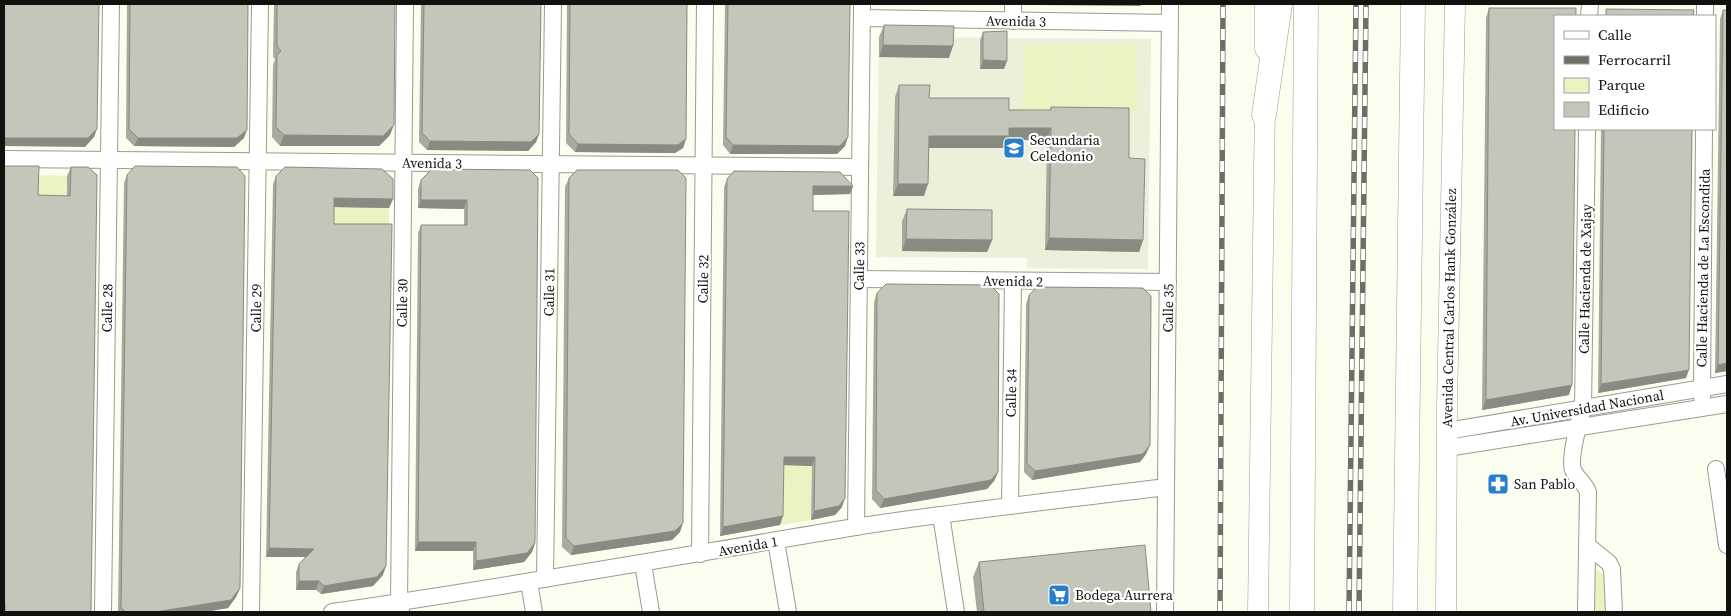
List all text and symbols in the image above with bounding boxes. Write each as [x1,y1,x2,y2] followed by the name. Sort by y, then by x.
[986,10,1046,32] street label: Avenida 3
[1554,15,1716,130] legend
[1598,24,1632,45] text: Calle
[1598,49,1672,70] text: Ferrocarril
[1598,74,1646,95] text: Parque
[1598,99,1649,120] text: Edificio
[1030,130,1101,166] place label: Secundaria Celedonio
[1002,136,1026,160] school or university icon: Secundaria Celedonio
[402,152,462,174] street label: Avenida 3
[1691,167,1715,368] street label: Calle Hacienda de La Escondida
[1437,187,1461,428] street label: Avenida Central Carlos Hank González
[1574,203,1596,354] street label: Calle Hacienda de Xajay
[849,241,869,291] street label: Calle 33
[693,254,713,304] street label: Calle 32
[539,267,559,317] street label: Calle 31
[983,270,1043,292] street label: Avenida 2
[392,278,412,328] street label: Calle 30
[97,283,117,333] street label: Calle 28
[246,283,266,333] street label: Calle 29
[1158,283,1178,333] street label: Calle 35
[1001,368,1021,418] street label: Calle 34
[1509,385,1665,431] street label: Av. Universidad Nacional
[1486,472,1510,496] pharmacy icon: San Pablo
[1514,474,1575,494] place label: San Pablo
[717,531,779,561] street label: Avenida 1
[1047,583,1071,607] supermarket icon: Bodega Aurrera
[1075,585,1174,605] place label: Bodega Aurrera

